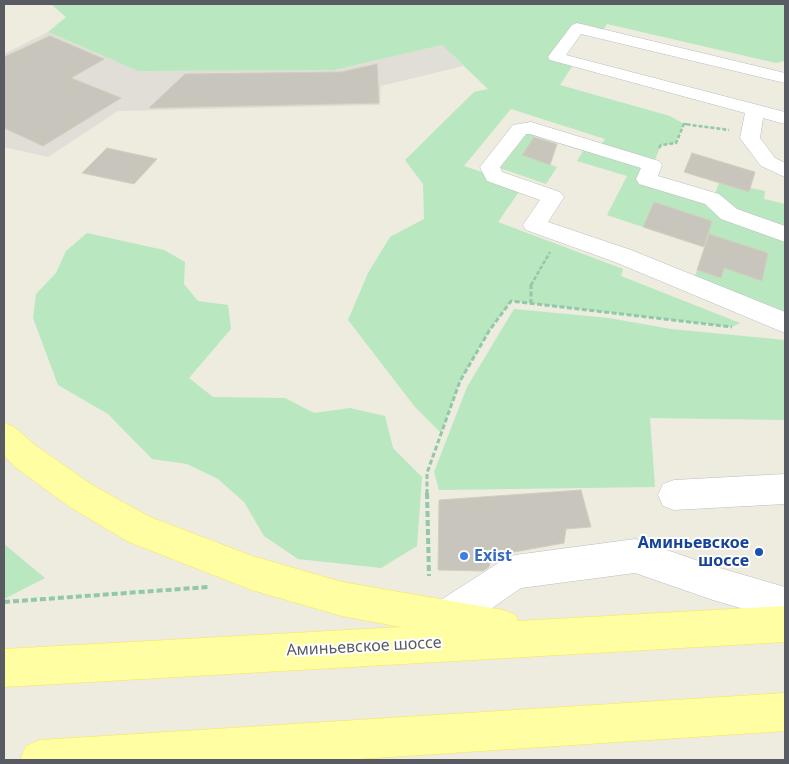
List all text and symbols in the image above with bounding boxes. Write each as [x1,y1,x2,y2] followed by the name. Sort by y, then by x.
[638,533,749,571] place label: Аминьевское шоссе
[474,546,512,566] place label: Exist
[753,546,765,558] marker: Аминьевское шоссе
[458,550,470,562] marker: Exist
[286,633,442,661] street label: Аминьевское шоссе

